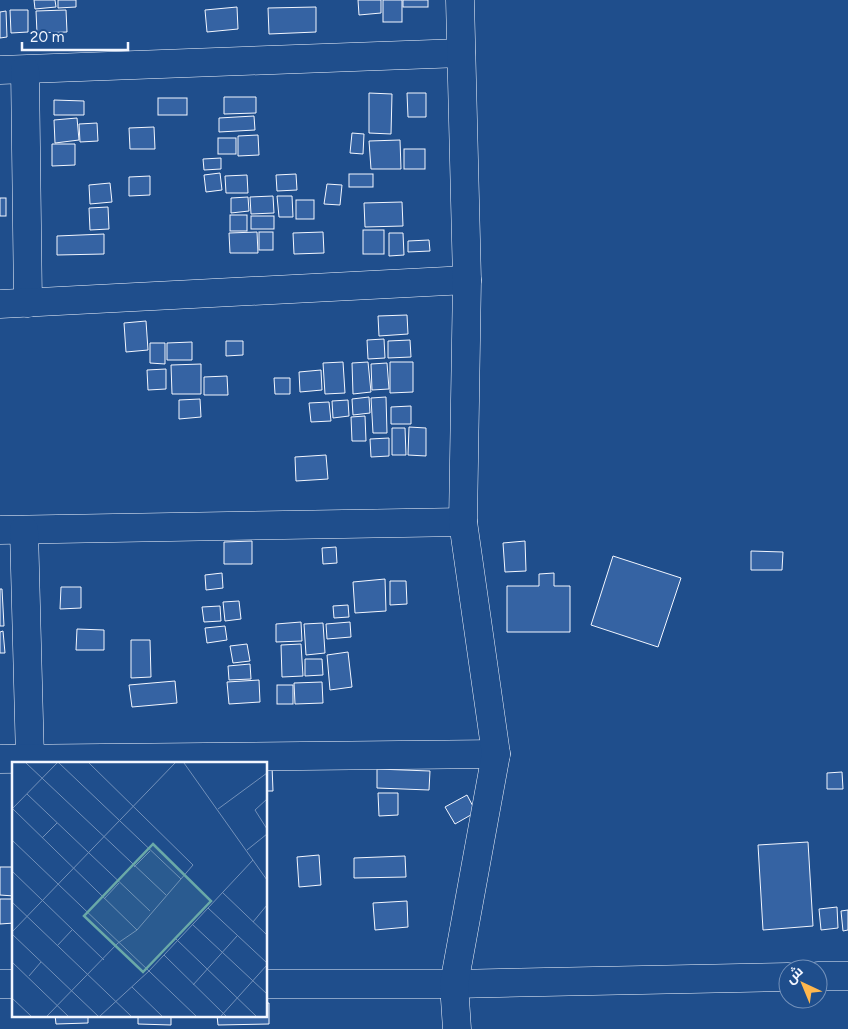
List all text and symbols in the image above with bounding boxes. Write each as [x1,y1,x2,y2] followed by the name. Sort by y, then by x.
[22,20,129,52] scale bar
[30,28,64,46] text: 20 m
[12,762,268,1016] inset map
[778,959,828,1009] north arrow
[782,963,807,987] text: ش

